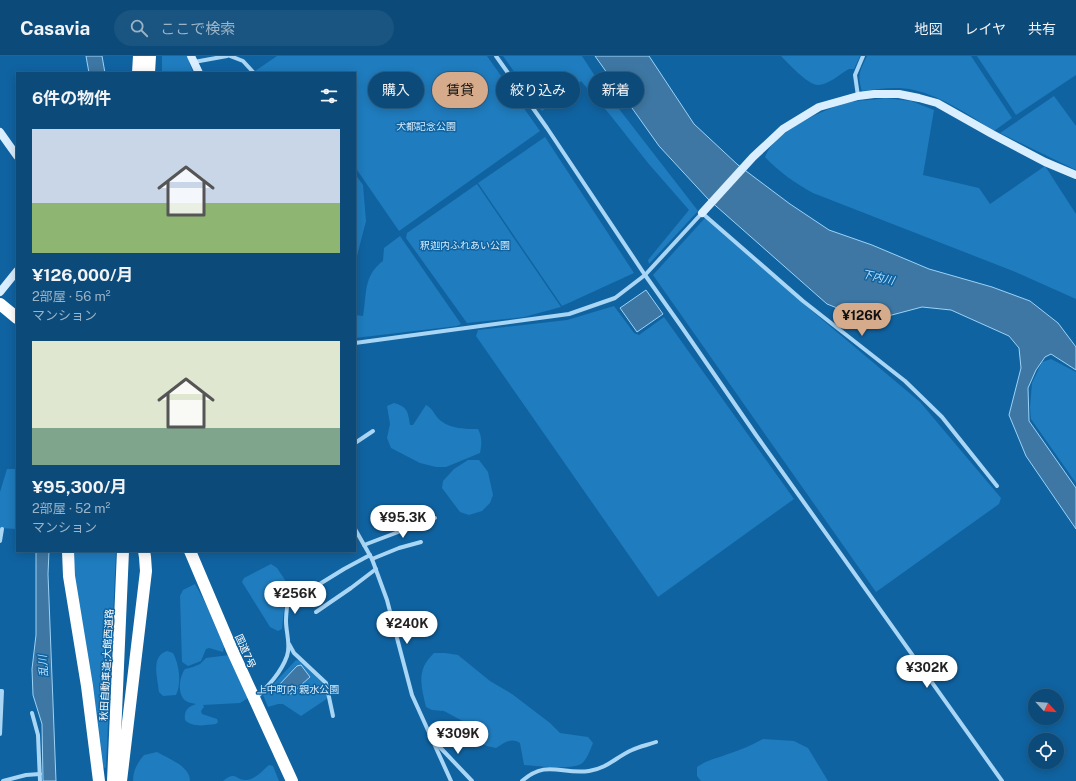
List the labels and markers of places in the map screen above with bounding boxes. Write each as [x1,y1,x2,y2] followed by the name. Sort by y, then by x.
[834,303,890,337] pin: ¥126K
[370,505,436,539] pin: ¥95.3K
[267,581,323,615] pin: ¥256K
[379,611,435,645] pin: ¥240K
[899,655,955,689] pin: ¥302K
[430,721,486,755] pin: ¥309K

